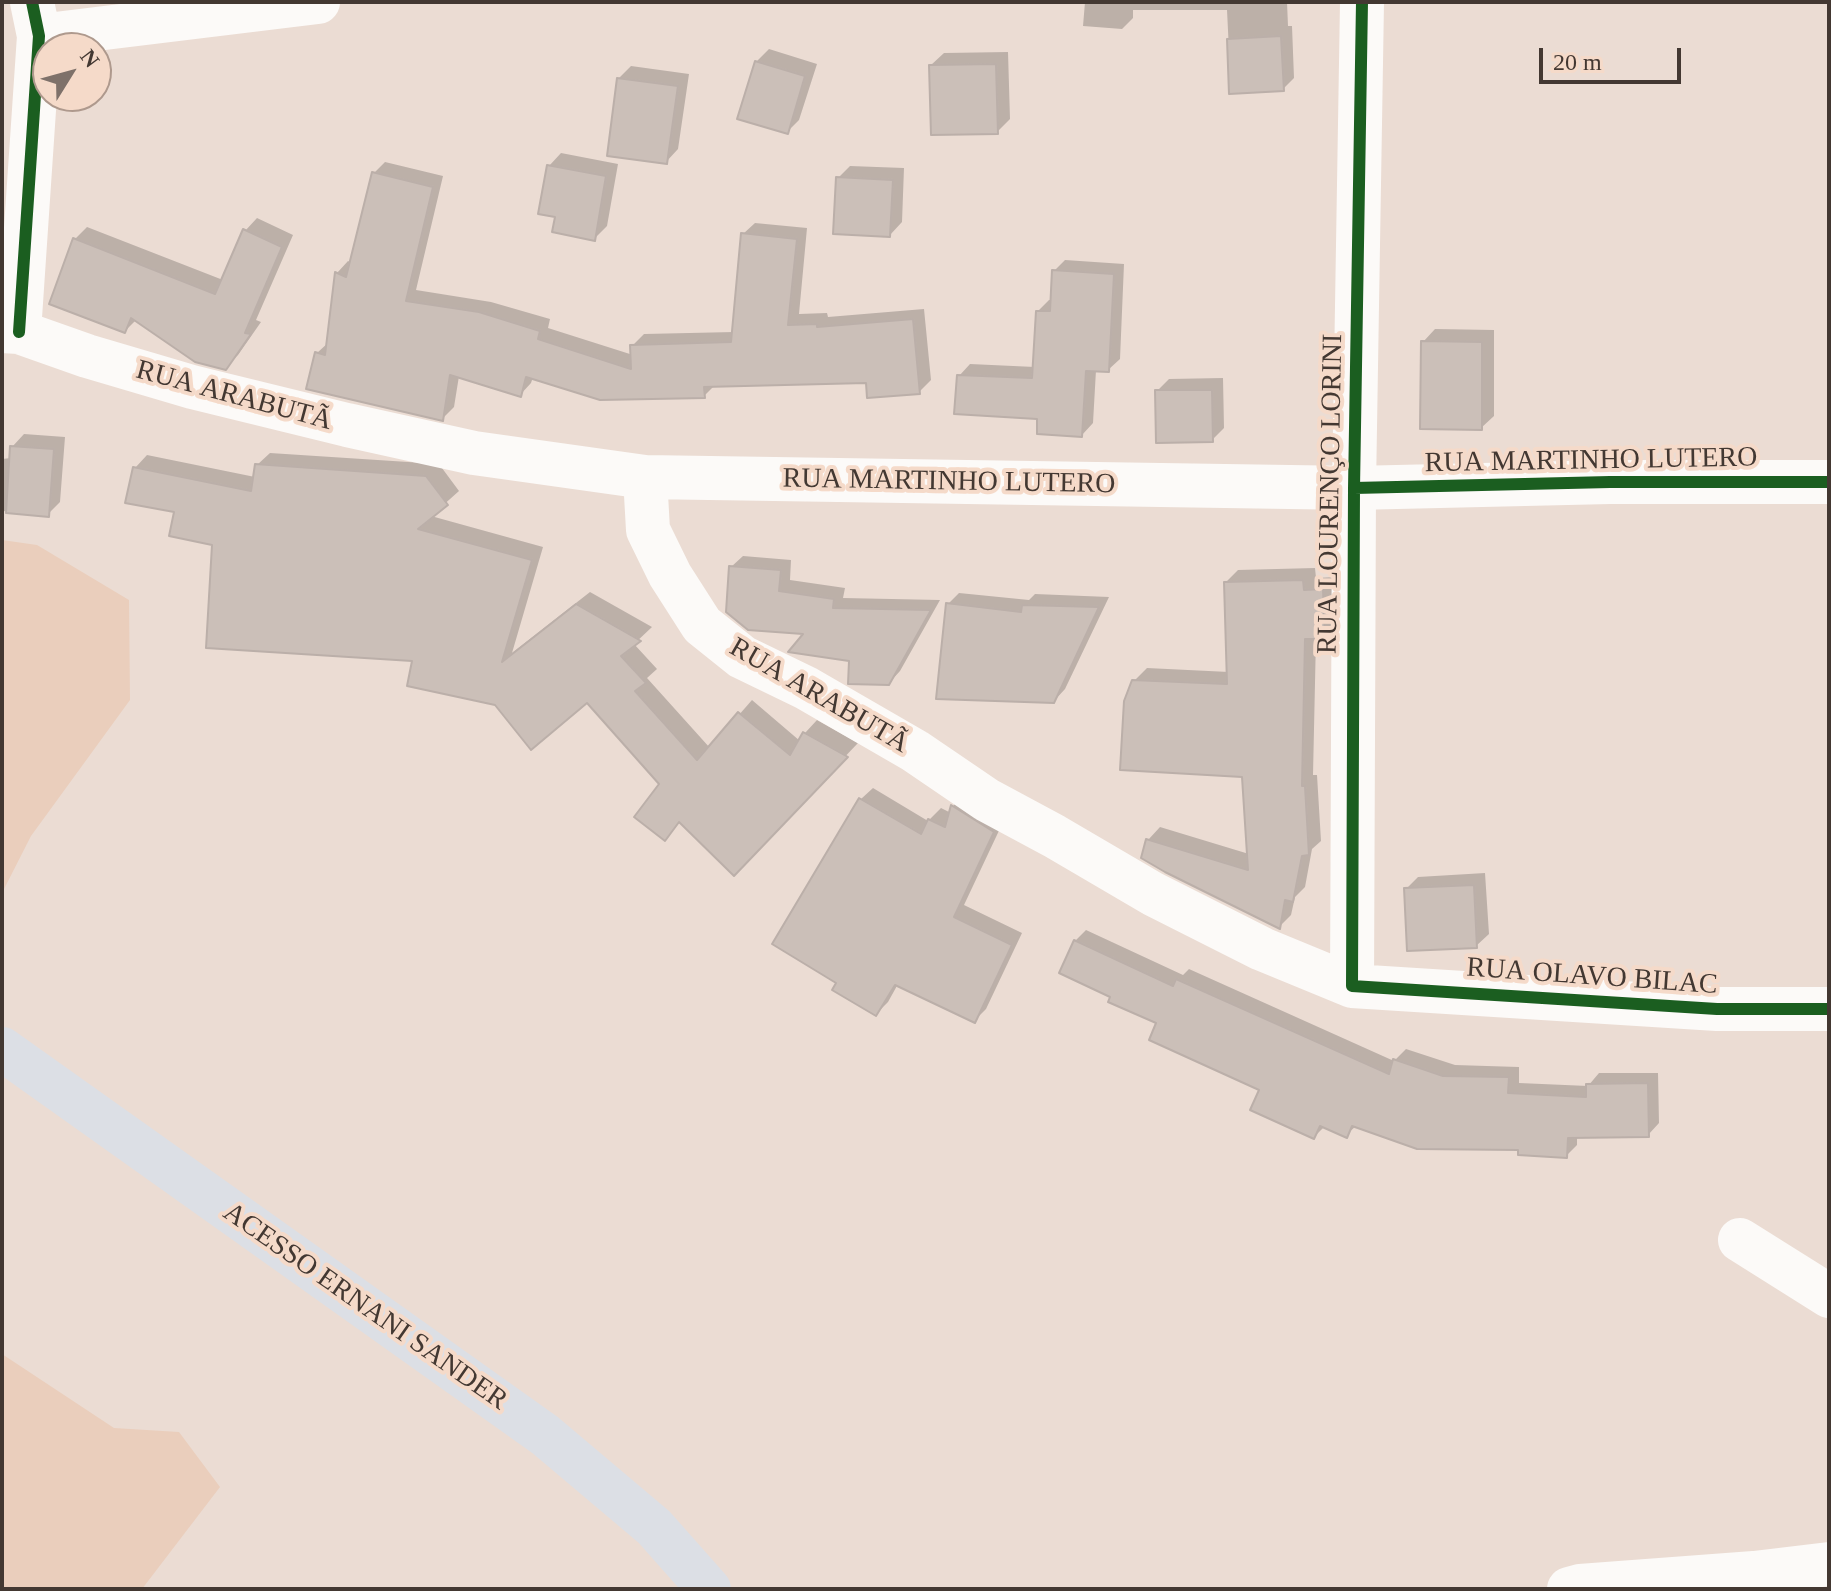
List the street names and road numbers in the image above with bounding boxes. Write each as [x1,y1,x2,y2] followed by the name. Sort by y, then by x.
[1311,334,1351,654] street label: RUA LOURENÇO LORINI
[132,354,336,438] street label: RUA ARABUTÃ
[1424,441,1758,481] street label: RUA MARTINHO LUTERO
[782,462,1116,502] street label: RUA MARTINHO LUTERO
[723,631,915,761] street label: RUA ARABUTÃ
[1465,951,1719,1003] street label: RUA OLAVO BILAC
[216,1196,514,1418] street label: ACESSO ERNANI SANDER

